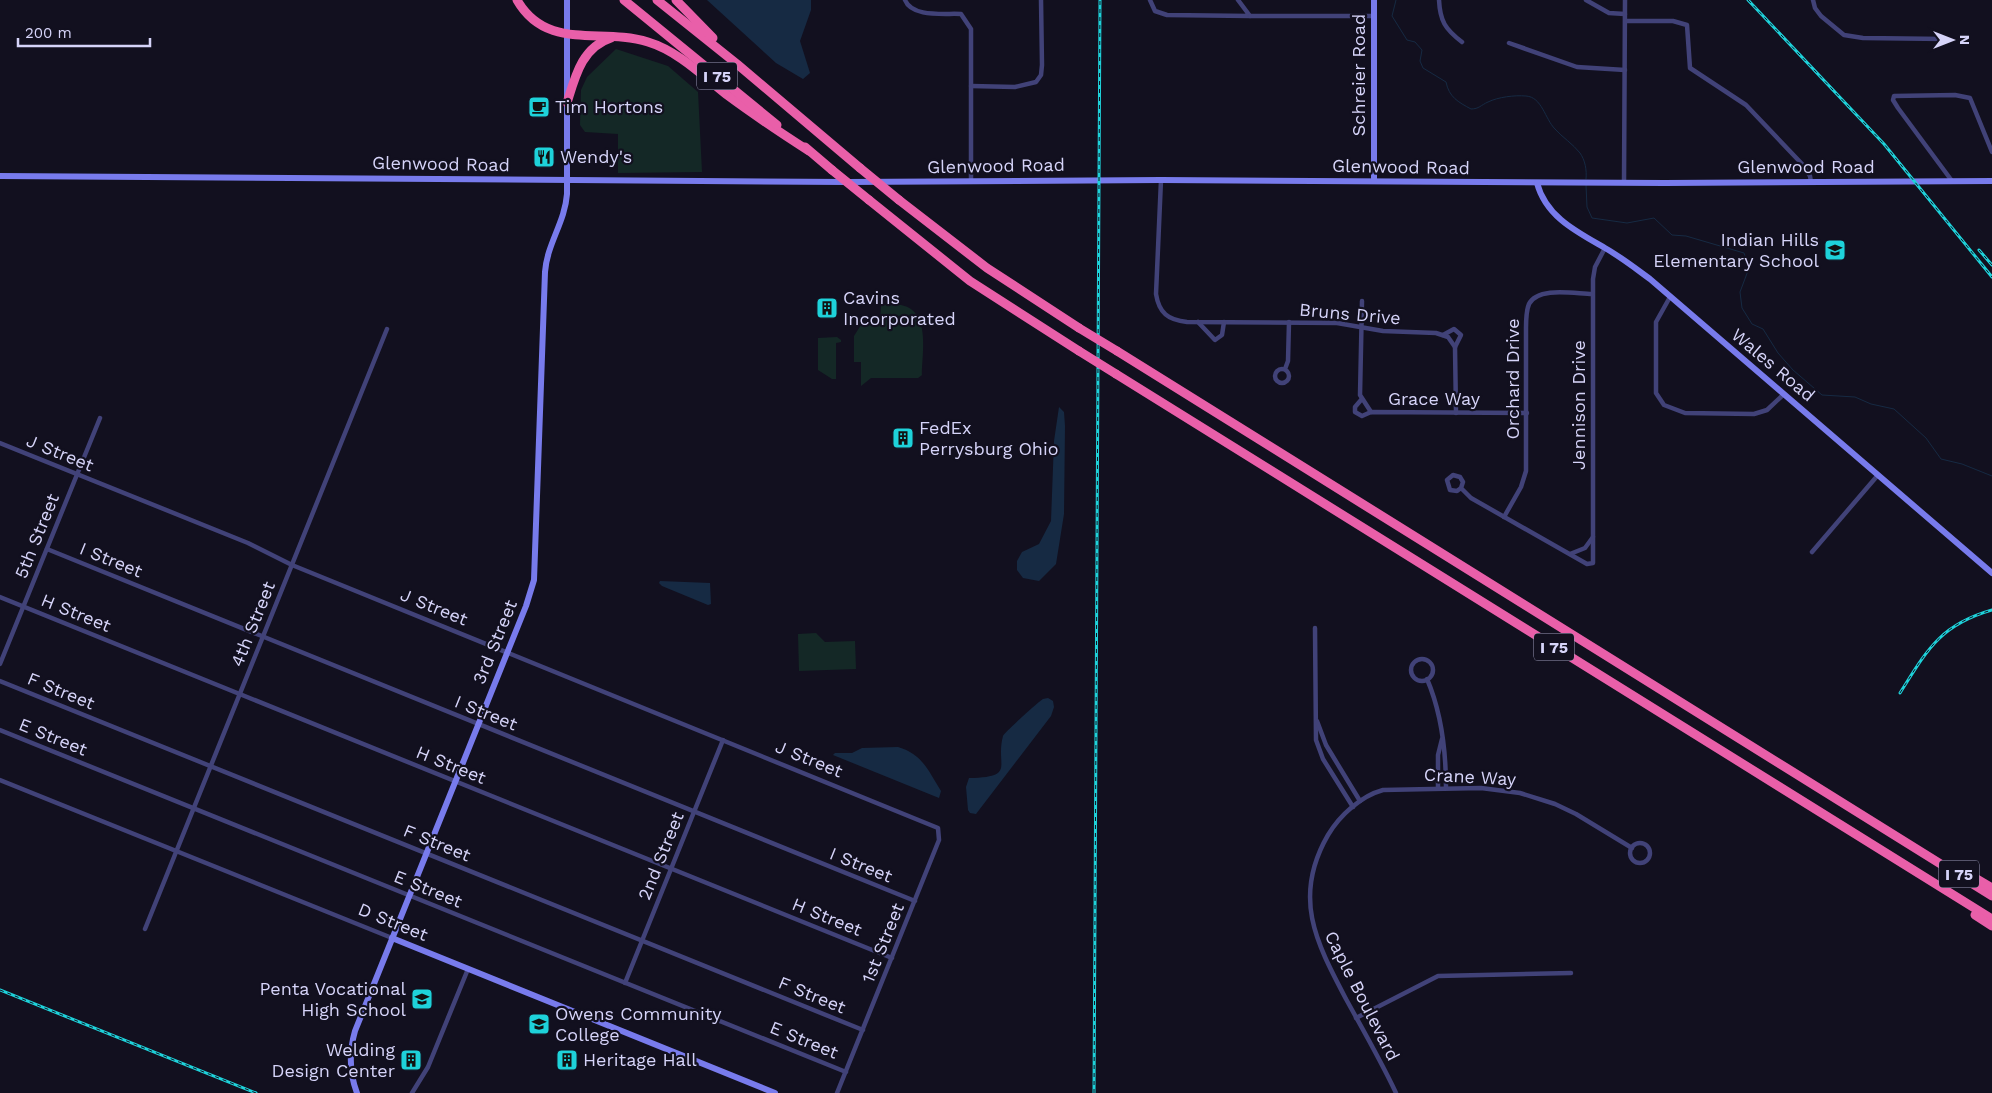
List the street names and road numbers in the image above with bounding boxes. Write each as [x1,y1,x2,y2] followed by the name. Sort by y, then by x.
[1348,14,1369,136] street label: Schreier Road
[697,62,737,90] road number: I 75
[372,152,510,175] street label: Glenwood Road
[927,154,1065,177] street label: Glenwood Road
[1332,155,1470,178] street label: Glenwood Road
[1737,156,1875,177] street label: Glenwood Road
[1298,299,1402,328] street label: Bruns Drive
[1502,318,1523,440] street label: Orchard Drive
[1727,324,1819,406] street label: Wales Road
[1568,340,1589,470] street label: Jennison Drive
[1388,388,1481,409] street label: Grace Way
[24,430,97,476] street label: J Street
[10,490,63,581] street label: 5th Street
[77,538,146,582] street label: I Street
[226,578,279,669] street label: 4th Street
[398,584,471,630] street label: J Street
[38,589,115,636] street label: H Street
[468,596,521,687] street label: 3rd Street
[1534,634,1574,660] road number: I 75
[24,668,98,714] street label: F Street
[452,691,521,735] street label: I Street
[16,713,91,760] street label: E Street
[773,736,846,782] street label: J Street
[413,741,490,788] street label: H Street
[1423,764,1517,789] street label: Crane Way
[633,808,688,903] street label: 2nd Street
[400,820,474,866] street label: F Street
[827,843,896,887] street label: I Street
[1939,861,1979,888] road number: I 75
[391,865,466,912] street label: E Street
[789,893,866,940] street label: H Street
[355,898,432,945] street label: D Street
[857,899,908,986] street label: 1st Street
[1321,927,1404,1064] street label: Caple Boulevard
[775,972,849,1018] street label: F Street
[767,1016,842,1063] street label: E Street

